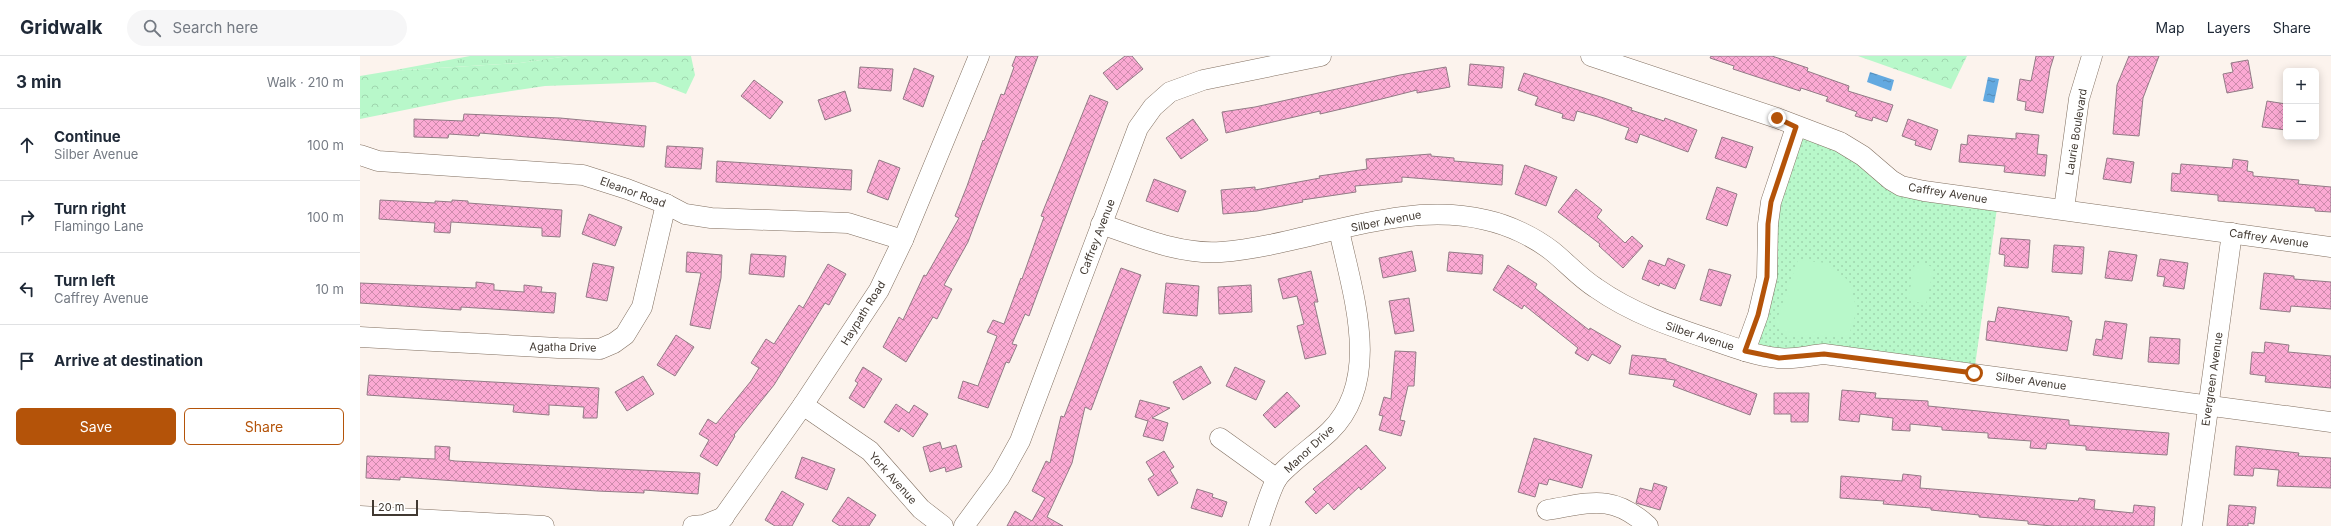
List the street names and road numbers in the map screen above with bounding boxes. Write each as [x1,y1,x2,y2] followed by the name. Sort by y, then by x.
[2062,88,2090,176] street label: Laurie Boulevard
[598,174,668,210] street label: Eleanor Road
[1907,180,1989,206] street label: Caffrey Avenue
[1076,197,1118,277] street label: Caffrey Avenue
[1350,207,1422,235] street label: Silber Avenue
[2228,226,2310,250] street label: Caffrey Avenue
[838,278,888,348] street label: Haypath Road
[1664,318,1736,354] street label: Silber Avenue
[2198,331,2226,427] street label: Evergreen Avenue
[529,339,597,355] street label: Agatha Drive
[1995,369,2067,393] street label: Silber Avenue
[1281,422,1337,476] street label: Manor Drive
[866,449,920,507] street label: York Avenue

